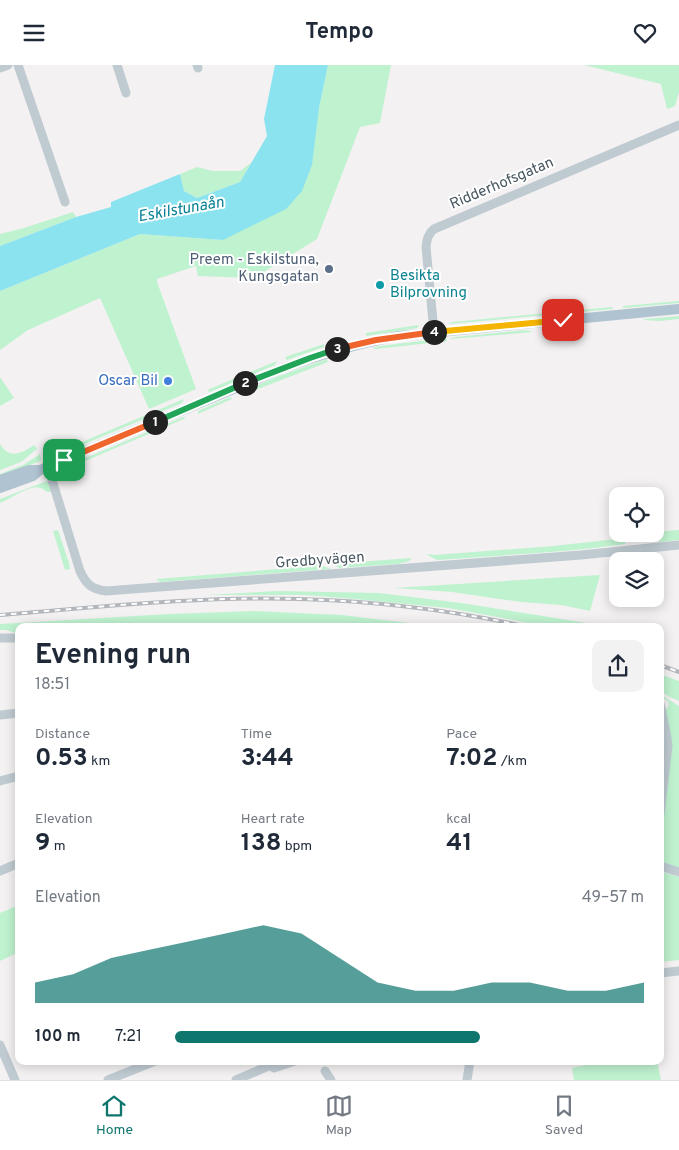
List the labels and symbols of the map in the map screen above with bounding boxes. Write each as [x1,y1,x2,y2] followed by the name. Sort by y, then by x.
[447,154,557,214] street label: Ridderhofsgatan
[136,193,226,227] water label: Eskilstunaån
[189,251,319,287] place label: Preem - Eskilstuna, Kungsgatan
[323,263,335,275] marker: Preem - Eskilstuna, Kungsgatan
[390,267,467,303] place label: Besikta Bilprovning
[374,279,386,291] marker: Besikta Bilprovning
[542,299,584,341] pin
[422,319,446,345] pin: 4
[324,337,350,361] pin: 3
[232,371,258,395] pin: 2
[98,372,158,391] place label: Oscar Bil
[162,375,174,387] marker: Oscar Bil
[142,409,168,435] pin: 1
[43,439,85,481] pin
[275,548,365,574] street label: Gredbyvägen

